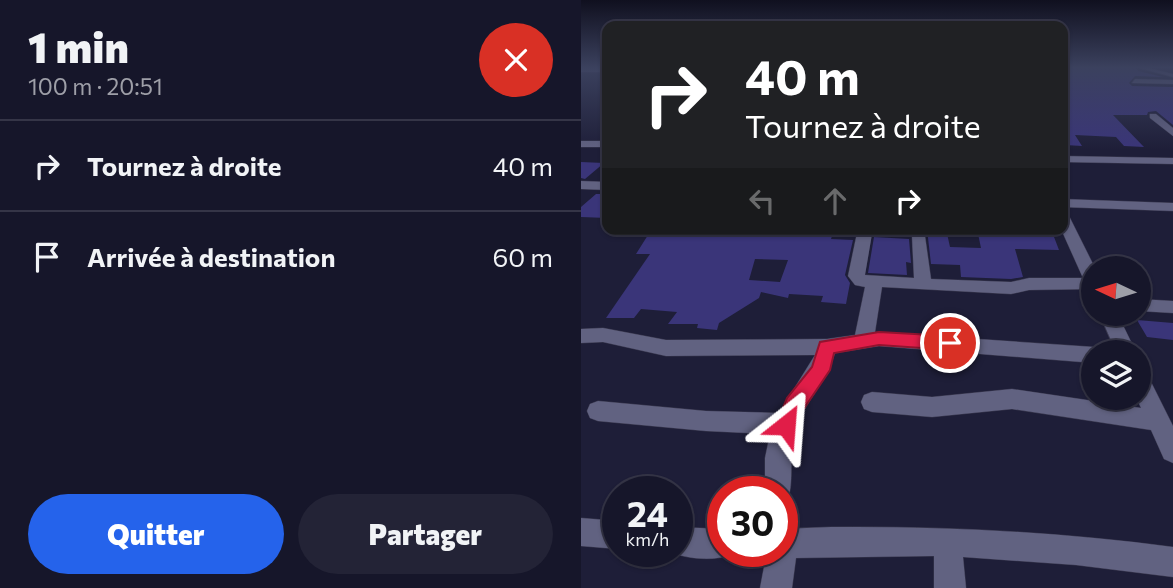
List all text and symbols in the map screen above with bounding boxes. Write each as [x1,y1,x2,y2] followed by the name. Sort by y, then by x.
[28,20,129,72] text: 1 min
[479,23,553,97] button: close
[745,45,860,105] text: 40 m
[630,49,721,140] icon: right
[28,72,163,100] text: 100 m · 20:51
[745,105,981,145] text: Tournez à droite
[28,147,66,185] icon: right
[87,150,282,181] text: Tournez à droite
[493,150,553,181] text: 40 m
[743,182,781,220] icon: left
[816,182,854,220] icon: ahead
[889,182,927,220] icon: right
[28,238,66,276] icon: arrive
[87,241,335,272] text: Arrivée à destination
[493,241,553,272] text: 60 m
[1081,256,1151,326] north arrow
[1081,256,1151,410] map controls
[920,313,980,373] pin
[931,324,969,362] icon: arrive
[1081,340,1151,410] button: layers
[749,388,823,462] position arrow
[707,476,798,567] speed limit sign: 30
[627,491,668,534] text: 24
[28,494,284,574] button: Quitter
[298,494,553,574] button: Partager
[626,528,669,550] text: km/h

